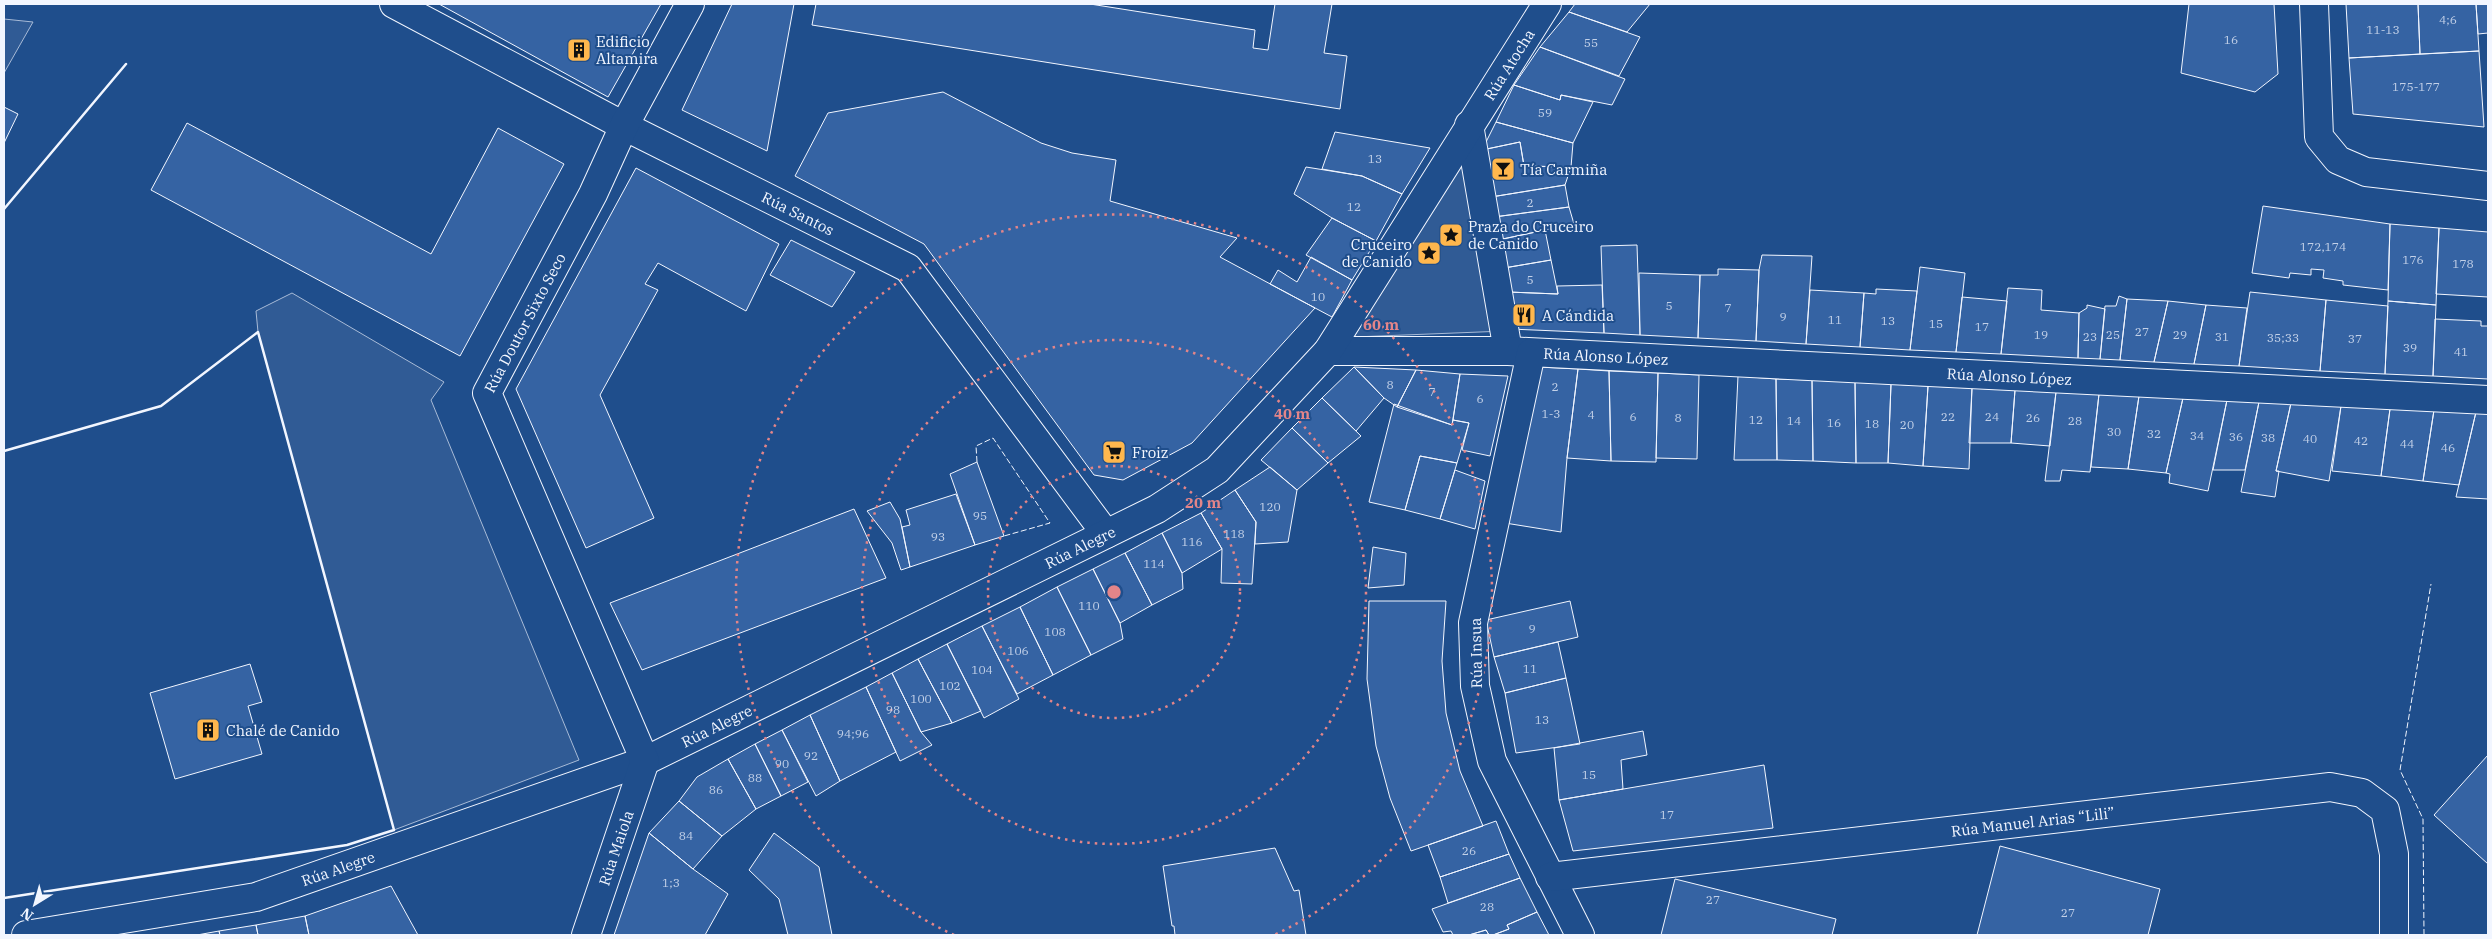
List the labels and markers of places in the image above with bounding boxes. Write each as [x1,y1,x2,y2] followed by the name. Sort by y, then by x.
[596,32,658,68] place label: Edificio Altamira
[566,37,592,63] building icon: Edificio Altamira
[1490,156,1516,182] bar icon: Tía Carmiña
[1520,160,1607,179] place label: Tía Carmiña
[1468,217,1594,253] place label: Praza do Cruceiro de Canido
[1438,222,1464,248] place icon: Praza do Cruceiro de Canido
[1342,235,1412,271] place label: Cruceiro de Canido
[1416,240,1442,266] place icon: Cruceiro de Canido
[1511,302,1537,328] restaurant icon: A Cándida
[1542,306,1614,325] place label: A Cándida
[1101,439,1127,465] supermarket icon: Froiz
[1132,443,1168,462] place label: Froiz
[1105,583,1123,601] centre of rings
[195,717,221,743] building icon: Chalé de Canido
[226,721,340,740] place label: Chalé de Canido

